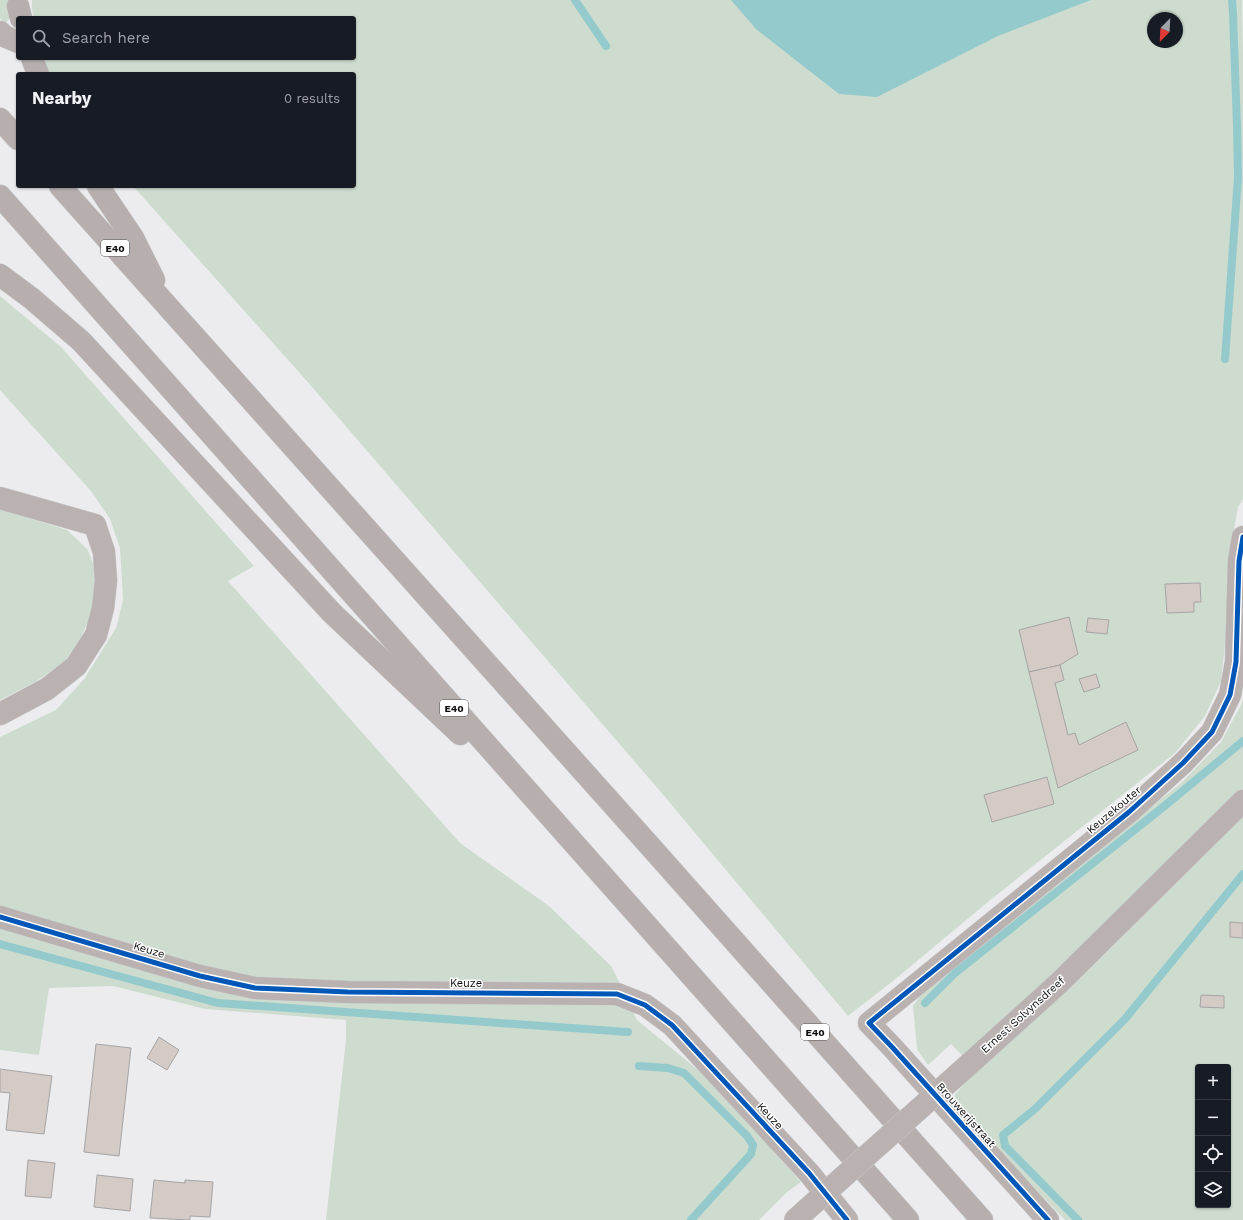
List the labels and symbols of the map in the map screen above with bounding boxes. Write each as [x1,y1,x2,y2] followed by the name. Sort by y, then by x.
[1147,12,1183,48] north arrow
[101,240,129,256] road number: E40
[440,700,468,716] road number: E40
[1084,783,1144,836] street label: Keuzekouter
[132,939,166,961] street label: Keuze
[979,974,1068,1056] street label: Ernest Solvynsdreef
[450,977,482,990] street label: Keuze
[801,1024,829,1040] road number: E40
[934,1080,999,1150] street label: Brouwerijstraat
[754,1100,786,1132] street label: Keuze

